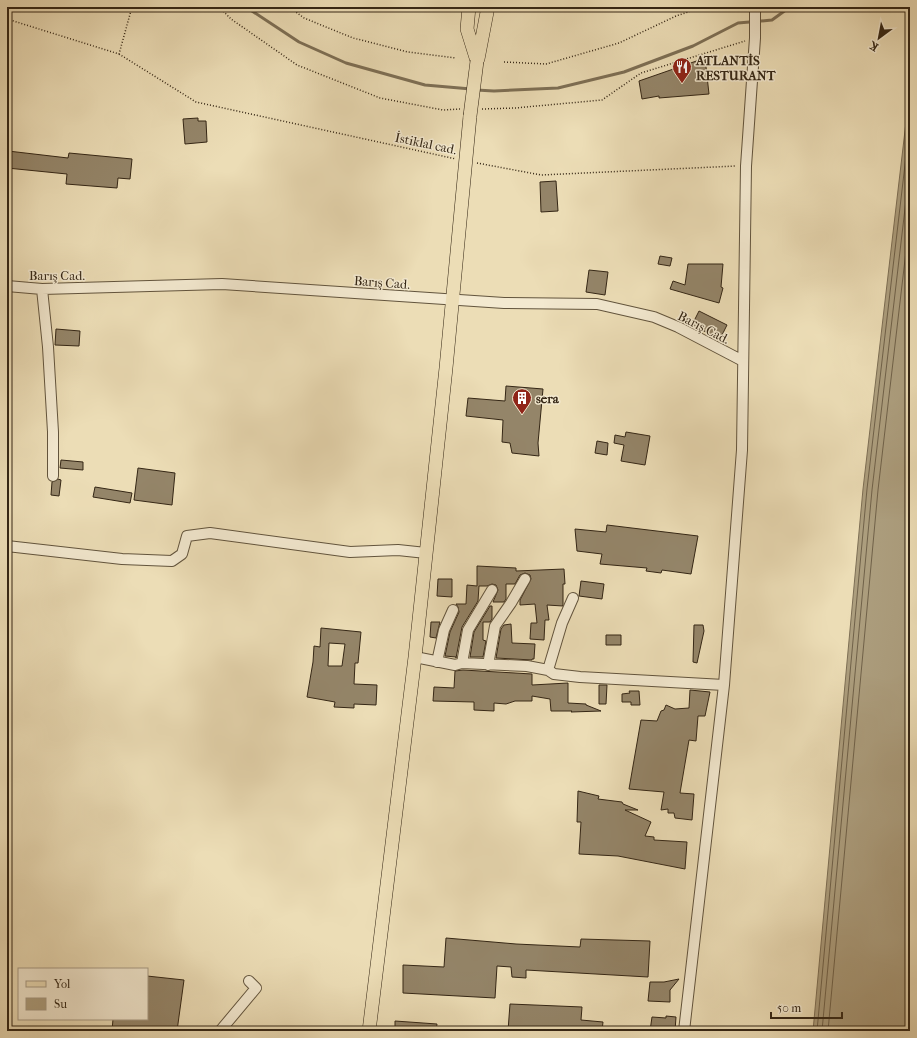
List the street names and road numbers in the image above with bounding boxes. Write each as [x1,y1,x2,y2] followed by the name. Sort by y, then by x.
[394,130,458,157] street label: İstiklal cad.
[29,268,85,284] street label: Barış Cad.
[353,273,410,293] street label: Barış Cad.
[675,308,732,348] street label: Barış Cad.

